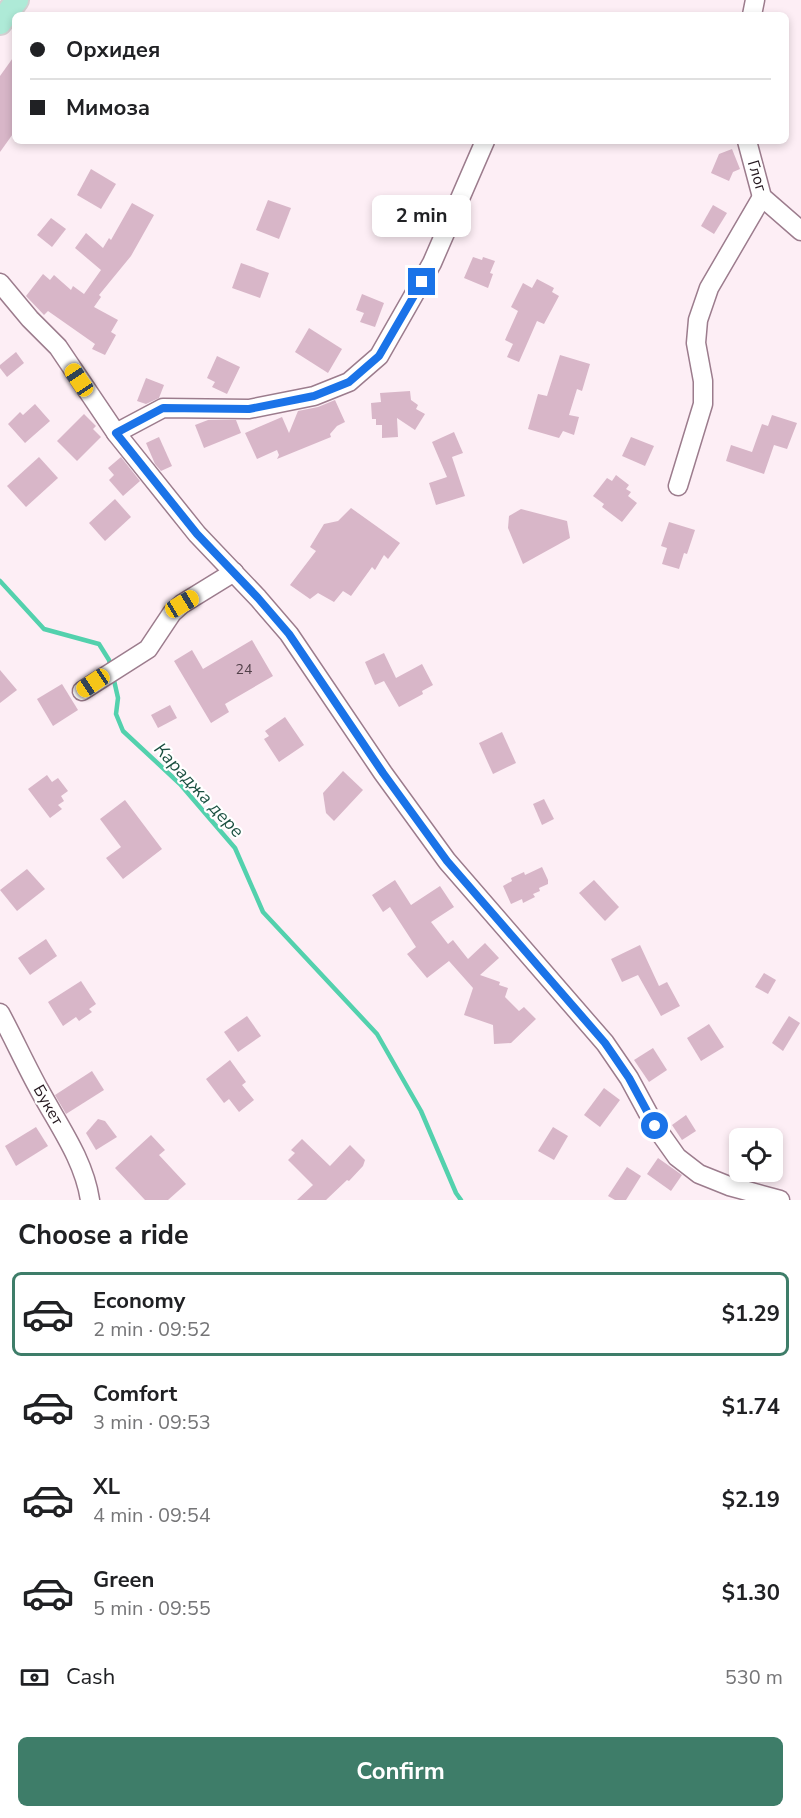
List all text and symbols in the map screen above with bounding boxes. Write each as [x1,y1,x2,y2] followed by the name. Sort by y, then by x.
[66,35,160,65] text: Орхидея
[66,93,150,123] text: Мимоза
[742,158,772,194] street label: Глог
[372,195,472,237] callout: 2 min
[396,202,447,229] text: 2 min
[408,268,435,295] route end
[61,360,97,400] car
[162,587,202,621] car
[236,660,252,679] house number: 24
[73,665,113,701] car
[149,737,249,843] water label: Караджа дере
[28,1081,69,1130] street label: Букет
[641,1112,668,1139] route start
[729,1128,783,1182] map controls
[729,1128,783,1182] button: locate
[18,1217,189,1254] text: Choose a ride
[93,1286,185,1316] text: Economy
[21,1287,75,1341] icon: car
[722,1299,780,1329] text: $1.29
[93,1316,211,1343] text: 2 min · 09:52
[93,1379,177,1409] text: Comfort
[21,1380,75,1434] icon: car
[722,1392,780,1422] text: $1.74
[93,1409,211,1436] text: 3 min · 09:53
[93,1472,120,1502] text: XL
[21,1473,75,1527] icon: car
[722,1485,780,1515] text: $2.19
[93,1502,211,1529] text: 4 min · 09:54
[93,1565,154,1595] text: Green
[21,1566,75,1620] icon: car
[722,1578,780,1608] text: $1.30
[93,1595,211,1622] text: 5 min · 09:55
[18,1661,51,1694] icon: cash
[66,1662,115,1692] text: Cash
[725,1664,783,1691] text: 530 m
[18,1737,783,1806] button: Confirm

